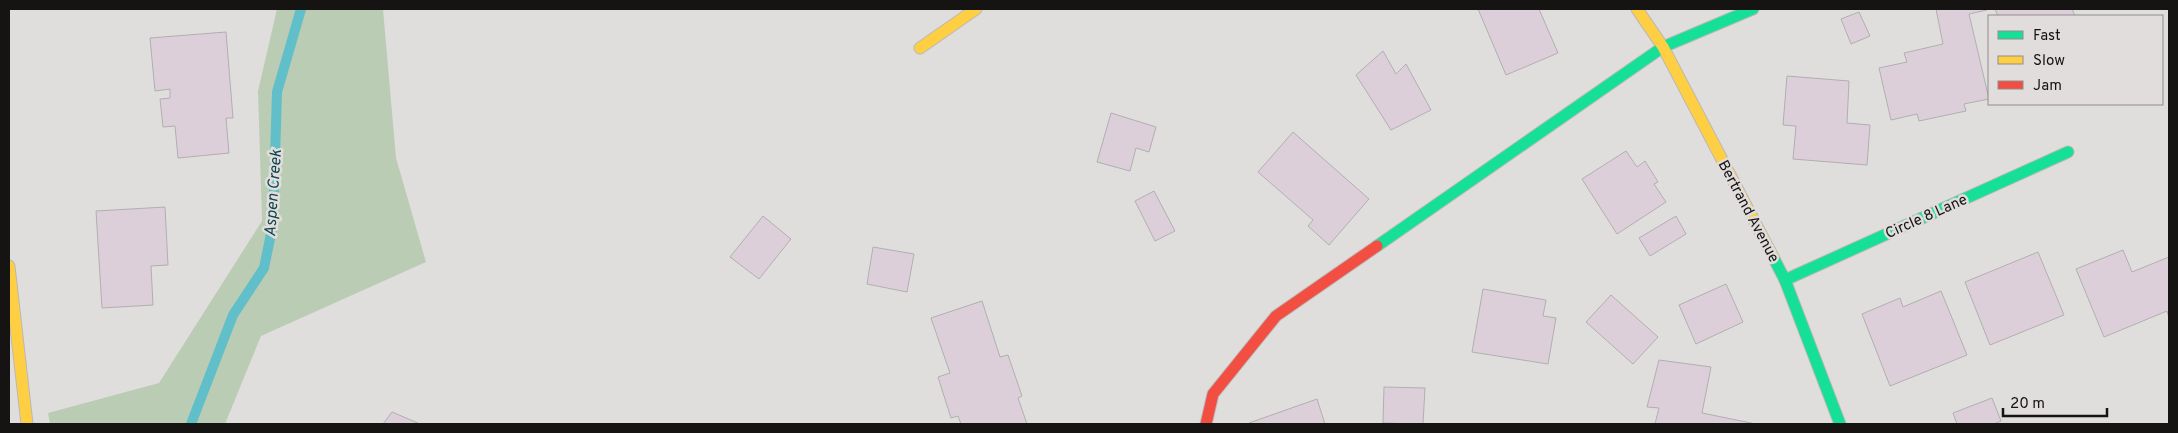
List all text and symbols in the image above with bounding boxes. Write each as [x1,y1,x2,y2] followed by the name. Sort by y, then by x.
[1988,15,2163,105] legend
[2033,27,2061,46] text: Fast
[2033,52,2065,71] text: Slow
[2033,77,2062,96] text: Jam
[261,148,287,237] water label: Aspen Creek
[1713,157,1783,266] street label: Bertrand Avenue
[1883,191,1971,244] street label: Circle 8 Lane
[2003,386,2107,418] scale bar
[2010,395,2045,414] text: 20 m

